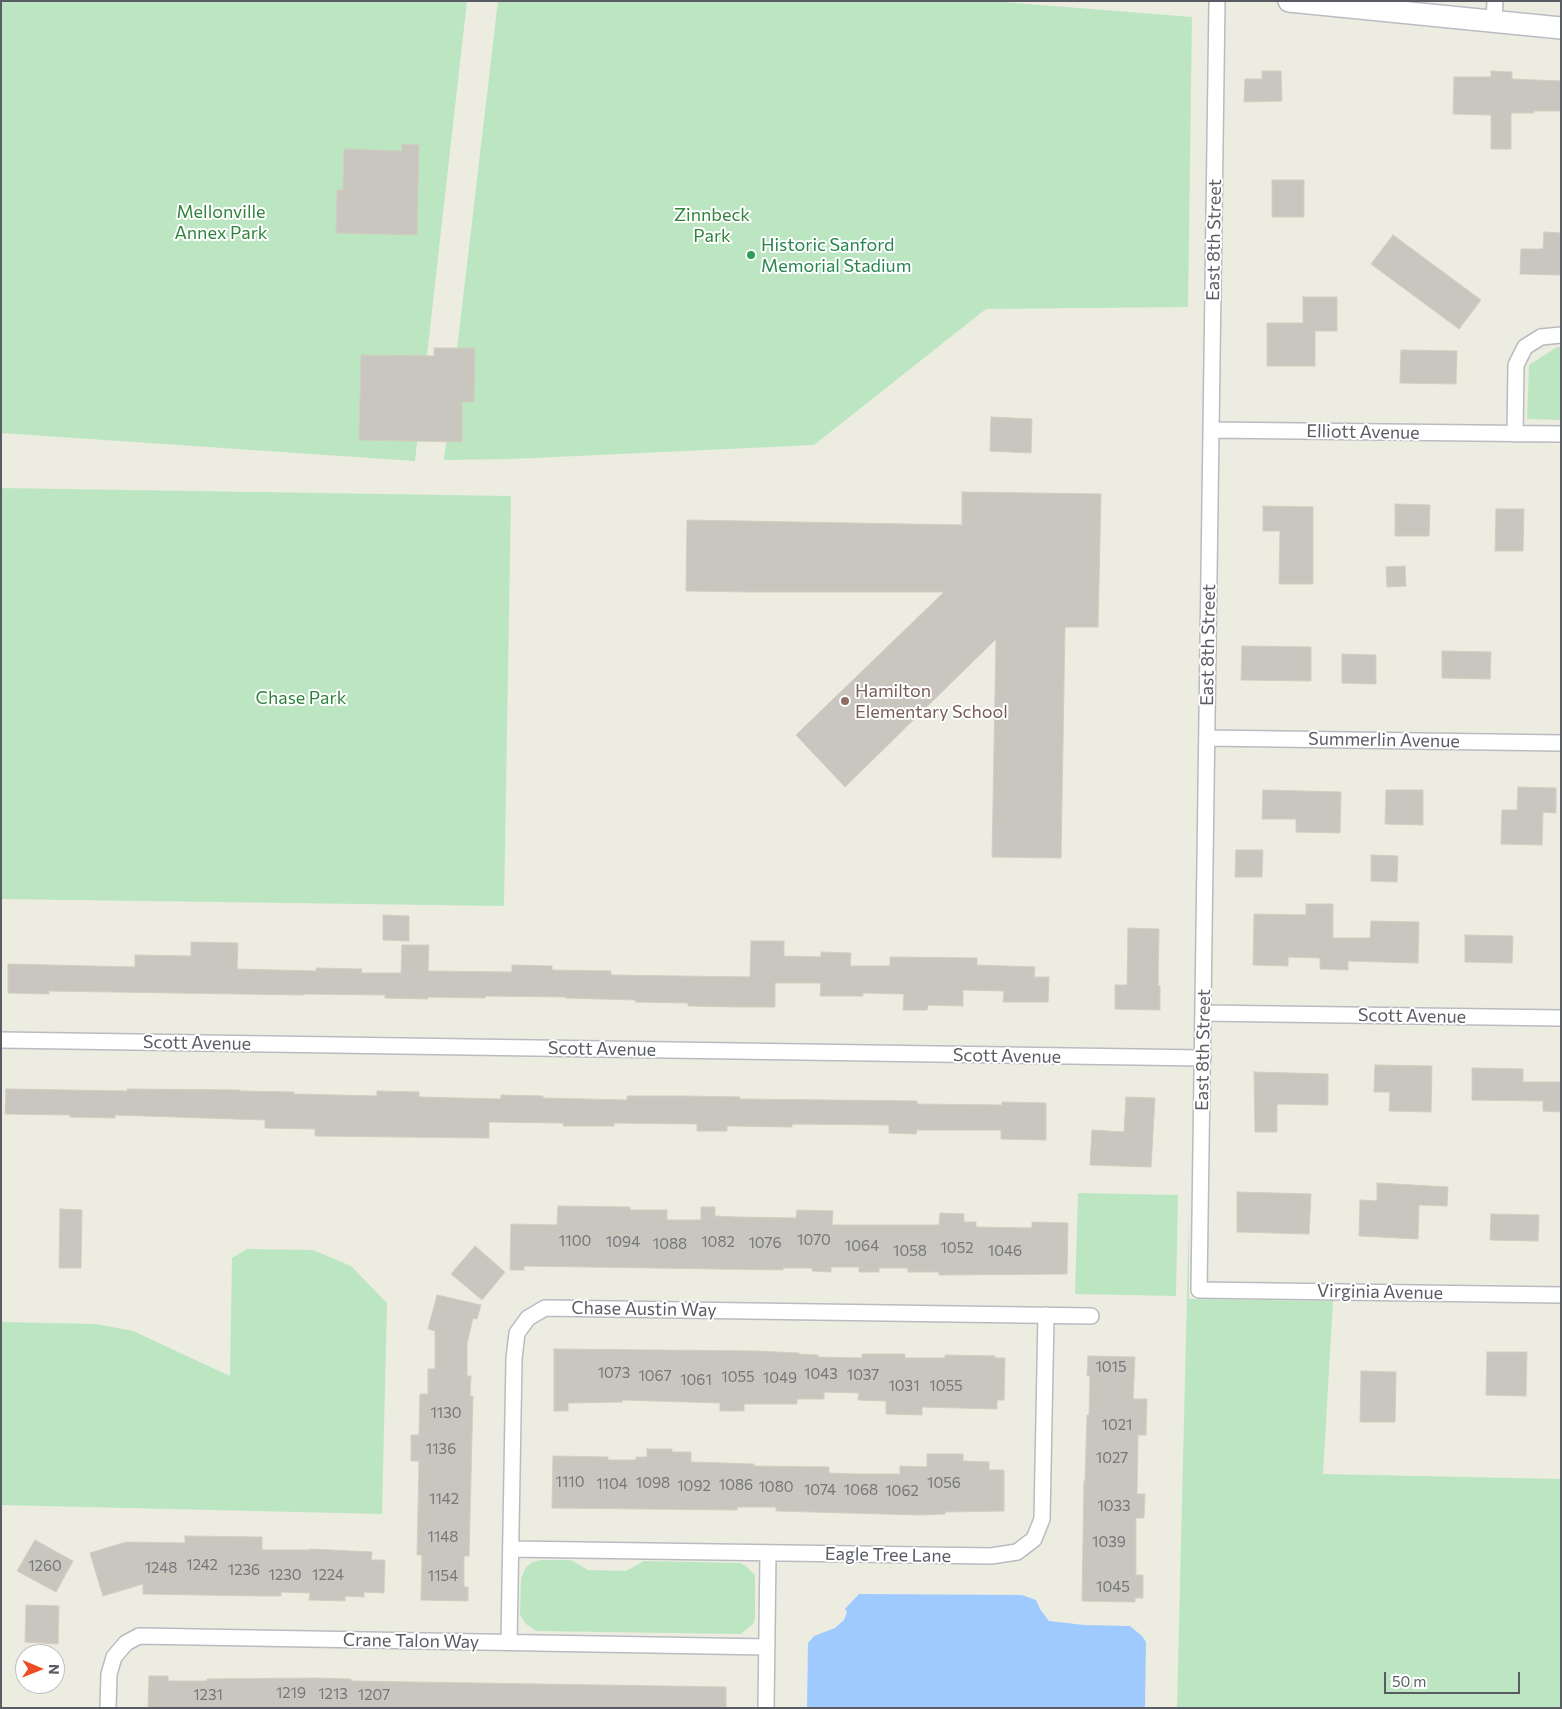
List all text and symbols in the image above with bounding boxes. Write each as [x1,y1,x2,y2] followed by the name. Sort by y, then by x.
[1202,179,1226,301] street label: East 8th Street
[174,201,268,243] park label: Mellonville Annex Park
[674,204,750,246] park label: Zinnbeck Park
[761,234,911,276] place label: Historic Sanford Memorial Stadium
[745,249,757,261] marker: Historic Sanford Memorial Stadium
[1306,420,1420,444] street label: Elliott Avenue
[1196,584,1220,706] street label: East 8th Street
[855,680,1008,722] place label: Hamilton Elementary School
[256,687,346,709] park label: Chase Park
[839,695,851,707] marker: Hamilton Elementary School
[1308,728,1460,752] street label: Summerlin Avenue
[1191,989,1215,1111] street label: East 8th Street
[1358,1004,1466,1028] street label: Scott Avenue
[143,1031,251,1055] street label: Scott Avenue
[548,1037,656,1061] street label: Scott Avenue
[953,1044,1061,1068] street label: Scott Avenue
[797,1231,831,1249] house number: 1070
[559,1232,591,1250] house number: 1100
[606,1233,640,1251] house number: 1094
[701,1233,735,1251] house number: 1082
[748,1234,782,1252] house number: 1076
[653,1235,687,1253] house number: 1088
[845,1237,879,1255] house number: 1064
[940,1239,974,1257] house number: 1052
[893,1242,927,1260] house number: 1058
[988,1242,1022,1260] house number: 1046
[1317,1280,1443,1304] street label: Virginia Avenue
[571,1297,717,1321] street label: Chase Austin Way
[1095,1358,1127,1376] house number: 1015
[598,1364,630,1382] house number: 1073
[804,1365,838,1383] house number: 1043
[847,1366,879,1384] house number: 1037
[638,1367,672,1385] house number: 1067
[721,1368,755,1386] house number: 1055
[763,1369,797,1387] house number: 1049
[680,1371,712,1389] house number: 1061
[888,1377,920,1395] house number: 1031
[929,1377,963,1395] house number: 1055
[430,1404,462,1422] house number: 1130
[1102,1416,1132,1434] house number: 1021
[426,1440,456,1458] house number: 1136
[1096,1449,1128,1467] house number: 1027
[555,1473,585,1491] house number: 1110
[636,1474,670,1492] house number: 1098
[927,1474,961,1492] house number: 1056
[596,1475,628,1493] house number: 1104
[719,1476,753,1494] house number: 1086
[677,1477,711,1495] house number: 1092
[758,1478,794,1496] house number: 1080
[804,1481,836,1499] house number: 1074
[844,1481,878,1499] house number: 1068
[885,1482,919,1500] house number: 1062
[429,1490,459,1508] house number: 1142
[1097,1497,1131,1515] house number: 1033
[428,1528,458,1546] house number: 1148
[1092,1533,1126,1551] house number: 1039
[825,1543,951,1567] street label: Eagle Tree Lane
[186,1556,218,1574] house number: 1242
[28,1557,62,1575] house number: 1260
[145,1559,177,1577] house number: 1248
[228,1561,260,1579] house number: 1236
[268,1566,302,1584] house number: 1230
[312,1566,344,1584] house number: 1224
[428,1567,458,1585] house number: 1154
[1096,1578,1130,1596] house number: 1045
[343,1629,479,1653] street label: Crane Talon Way
[15,1644,65,1694] north arrow
[1387,1662,1523,1694] scale bar
[46,1664,63,1675] text: N
[1392,1672,1426,1690] text: 50 m
[276,1684,306,1702] house number: 1219
[318,1685,348,1703] house number: 1213
[193,1686,223,1704] house number: 1231
[358,1686,390,1704] house number: 1207

